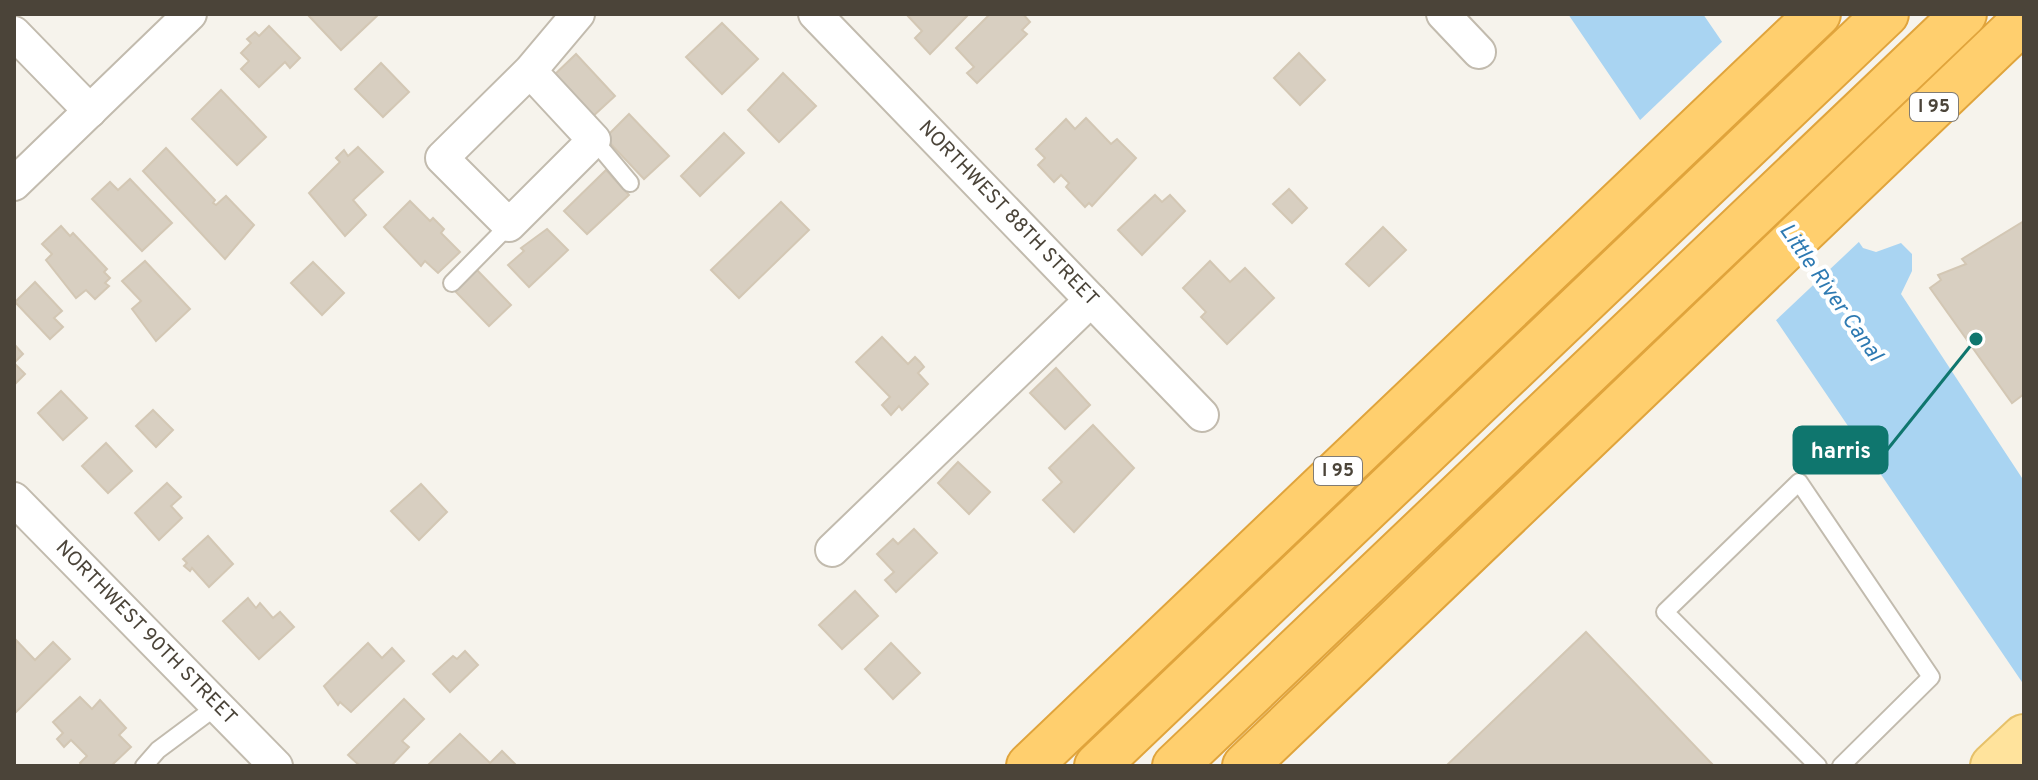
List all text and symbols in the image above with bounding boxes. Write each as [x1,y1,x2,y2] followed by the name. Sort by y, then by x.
[1910,93,1958,121] road number: I 95
[912,116,1104,313] street label: NORTHWEST 88TH STREET
[1772,219,1888,368] water label: Little River Canal
[1794,427,1887,473] callout: harris
[1811,439,1871,466] text: harris
[1314,457,1362,485] road number: I 95
[49,535,242,731] street label: NORTHWEST 90TH STREET

